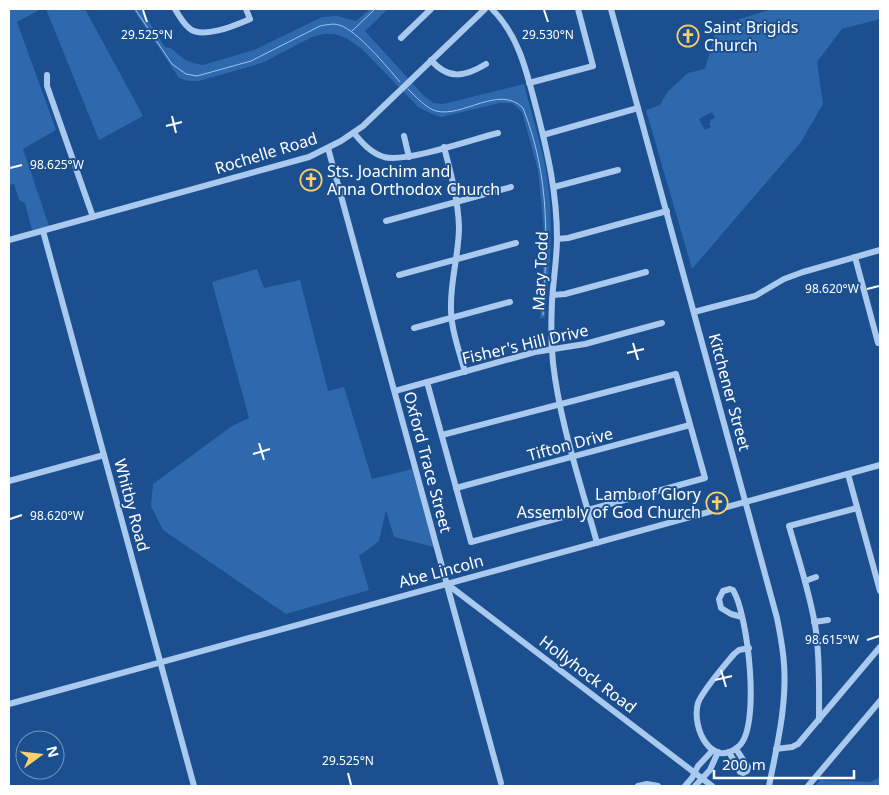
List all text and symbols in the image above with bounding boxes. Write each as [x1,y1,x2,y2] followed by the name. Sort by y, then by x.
[704,16,798,56] place label: Saint Brigids Church
[676,24,700,48] church icon: Saint Brigids Church
[121,26,173,43] text: 29.525°N
[522,26,574,43] text: 29.530°N
[212,127,320,179] street label: Rochelle Road
[30,156,84,173] text: 98.625°W
[327,160,500,200] place label: Sts. Joachim and Anna Orthodox Church
[299,168,323,192] church icon: Sts. Joachim and Anna Orthodox Church
[527,231,553,311] street label: Mary Todd
[805,280,859,297] text: 98.620°W
[460,319,590,369] street label: Fisher's Hill Drive
[704,331,756,453] street label: Kitchener Street
[399,389,457,535] street label: Oxford Trace Street
[525,422,615,466] street label: Tifton Drive
[109,456,155,554] street label: Whitby Road
[517,483,702,523] place label: Lamb of Glory Assembly of God Church
[705,491,729,515] church icon: Lamb of Glory Assembly of God Church
[30,507,84,524] text: 98.620°W
[396,549,486,593] street label: Abe Lincoln
[535,630,641,718] street label: Hollyhock Road
[805,631,859,648] text: 98.615°W
[15,730,65,780] north arrow
[42,744,64,759] text: N
[714,748,854,780] scale bar
[322,752,374,769] text: 29.525°N
[722,754,766,774] text: 200 m

